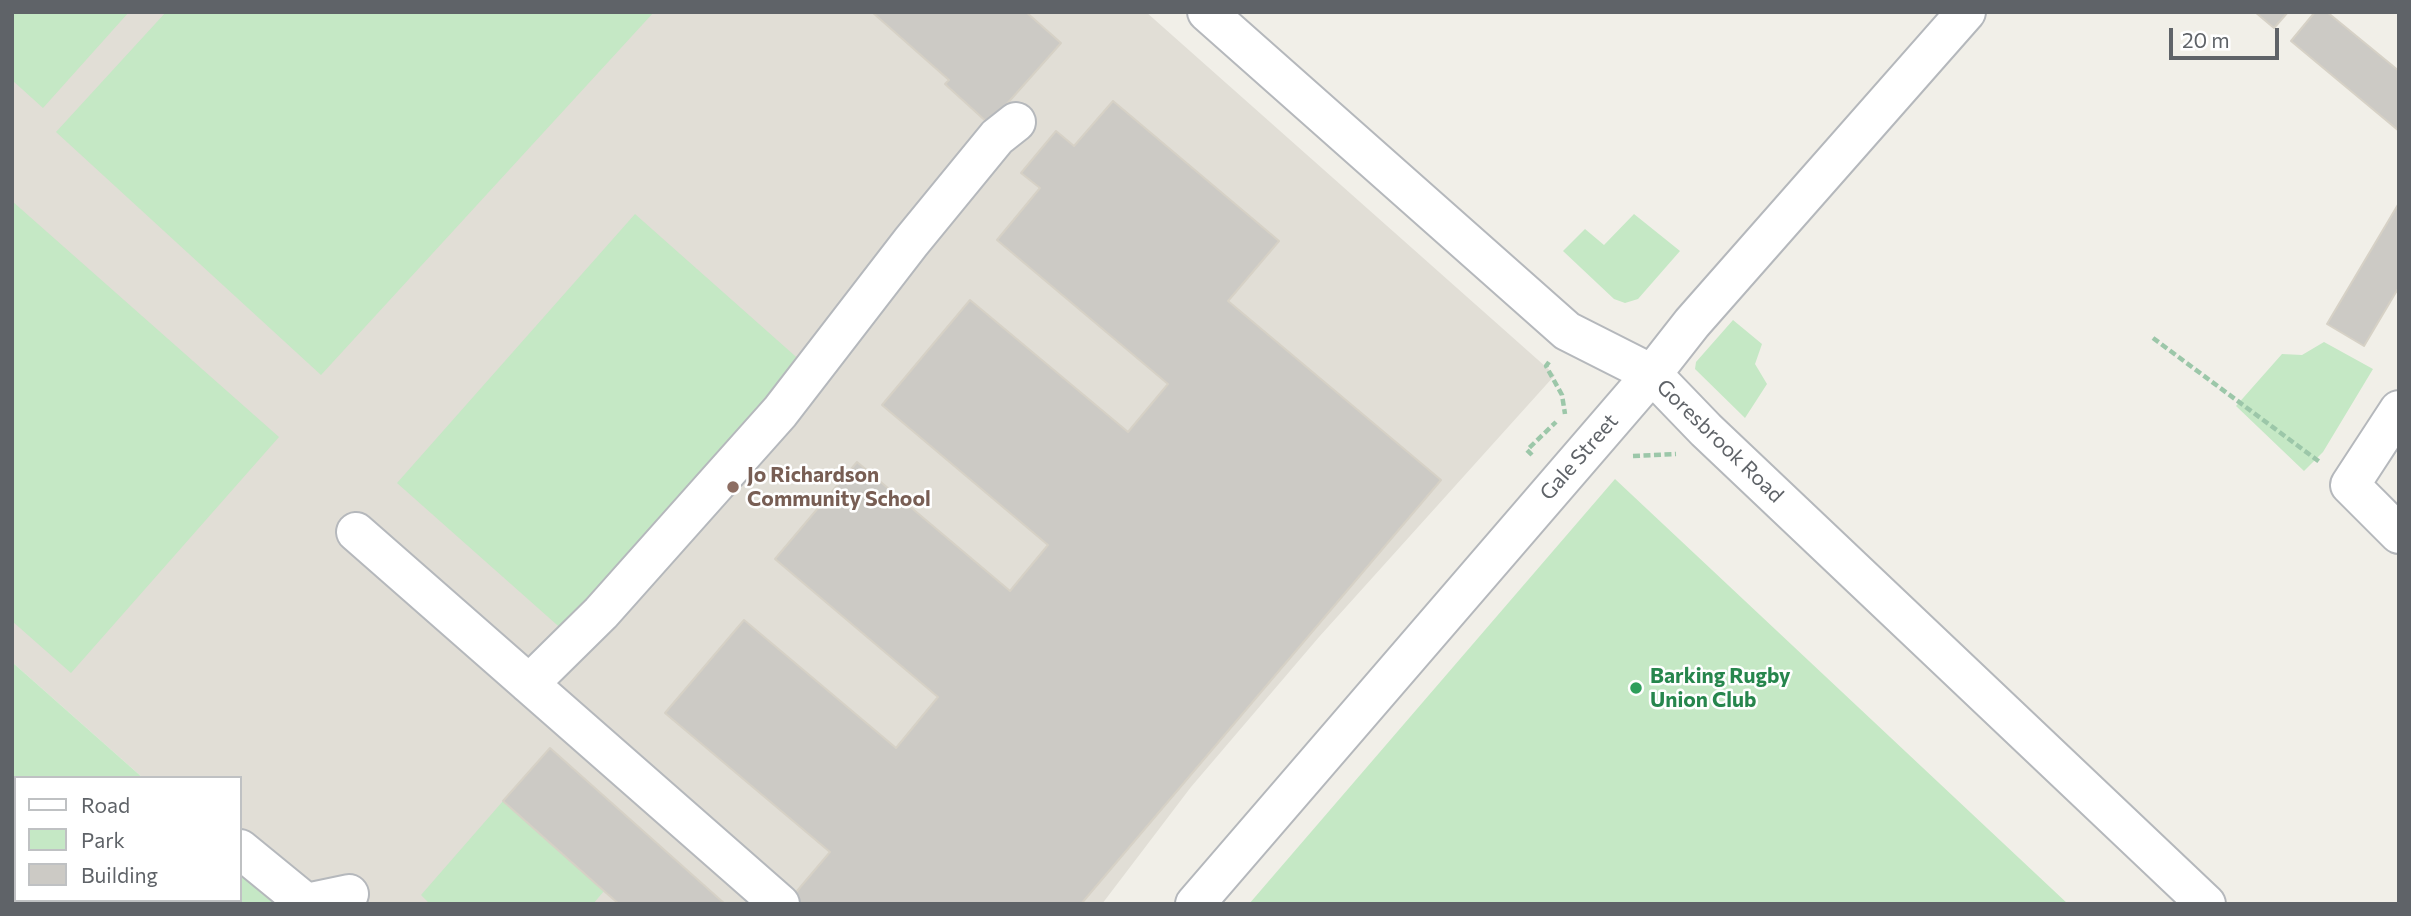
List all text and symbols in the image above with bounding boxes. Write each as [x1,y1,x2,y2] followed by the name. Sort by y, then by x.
[2173,14,2283,58] scale bar
[2182,27,2230,52] text: 20 m
[1651,374,1789,508] street label: Goresbrook Road
[1535,409,1623,505] street label: Gale Street
[747,462,931,512] place label: Jo Richardson Community School
[725,479,741,495] marker: Jo Richardson Community School
[1650,663,1791,713] place label: Barking Rugby Union Club
[1628,680,1644,696] marker: Barking Rugby Union Club
[14,776,242,902] legend
[81,792,130,817] text: Road
[81,827,125,852] text: Park
[81,862,158,887] text: Building

